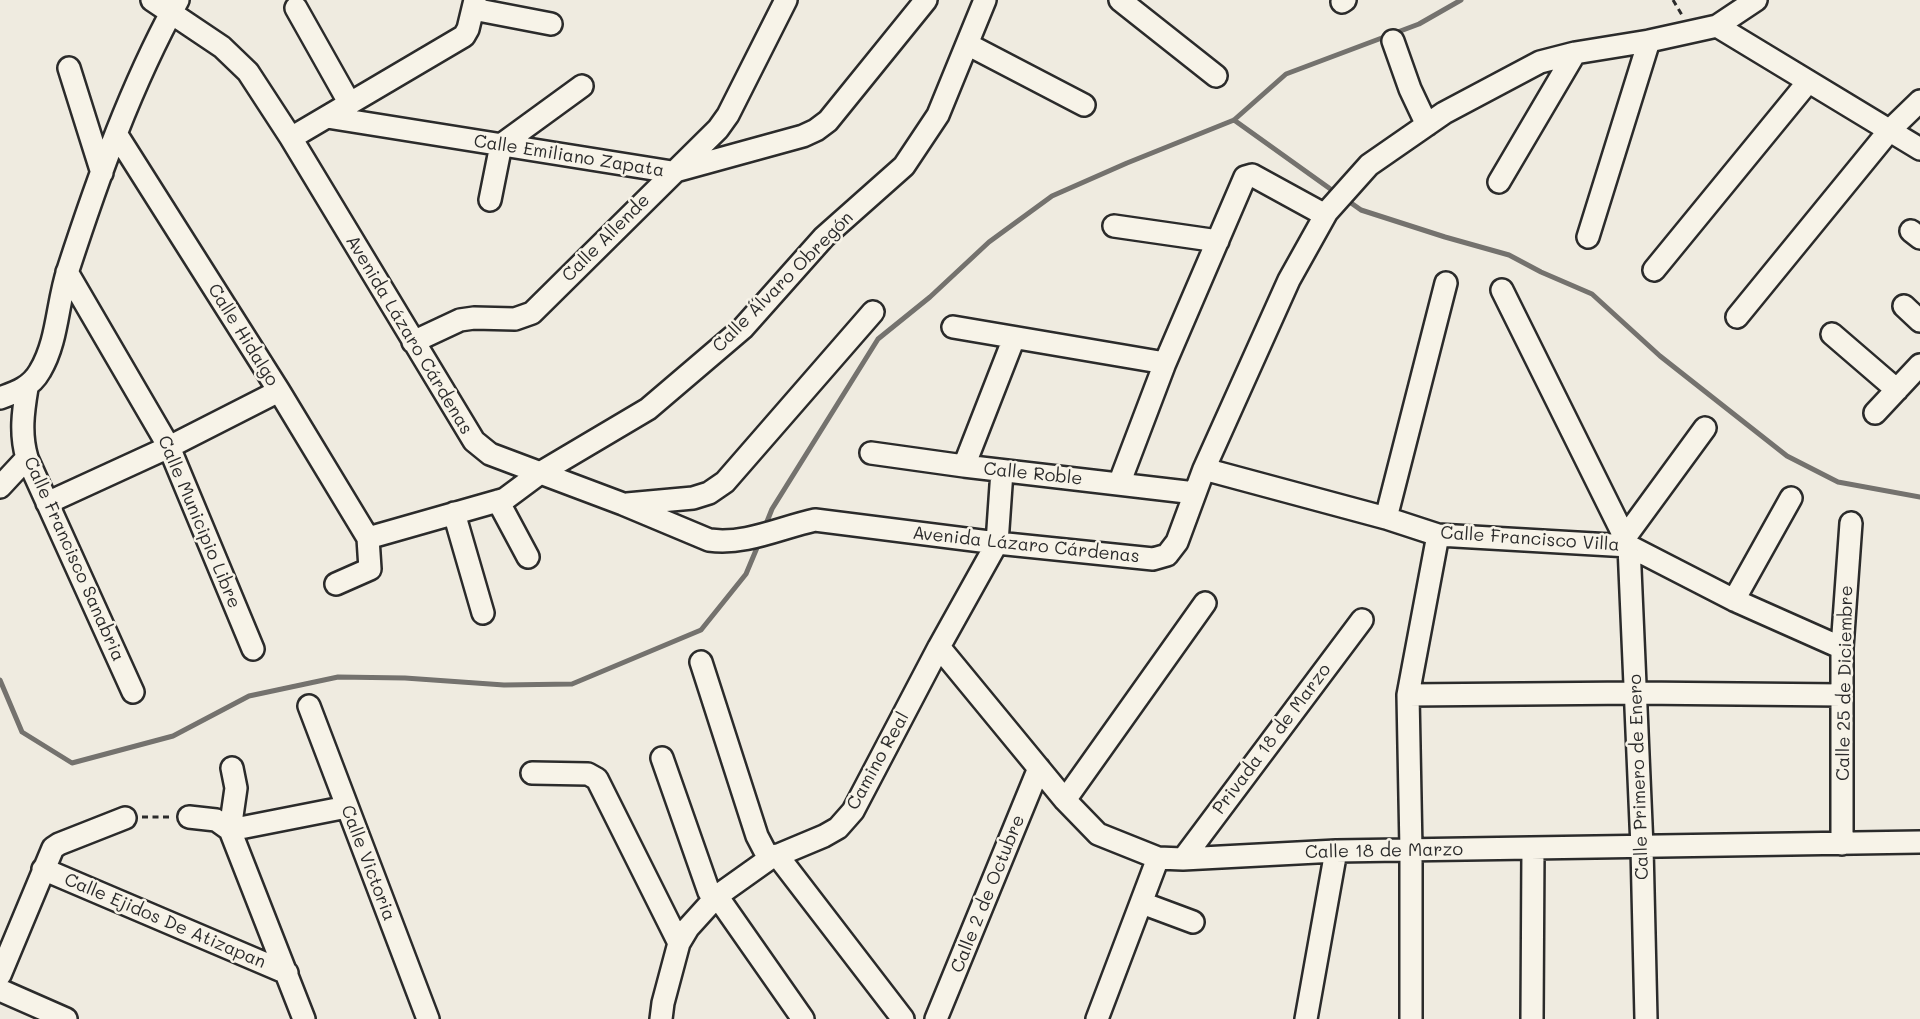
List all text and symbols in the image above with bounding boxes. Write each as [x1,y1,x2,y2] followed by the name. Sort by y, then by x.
[472,130,666,182] street label: Calle Emiliano Zapata
[558,190,654,286] street label: Calle Allende
[708,207,858,357] street label: Calle Álvaro Obregón
[341,232,477,438] street label: Avenida Lázaro Cárdenas
[203,280,283,390] street label: Calle Hidalgo
[153,432,245,612] street label: Calle Municipio Libre
[19,453,129,665] street label: Calle Francisco Sanabria
[982,458,1084,490] street label: Calle Roble
[911,522,1141,568] street label: Avenida Lázaro Cárdenas
[1440,522,1620,556] street label: Calle Francisco Villa
[1832,585,1858,781] street label: Calle 25 de Diciembre
[1208,659,1336,819] street label: Privada 18 de Marzo
[1625,674,1653,880] street label: Calle Primero de Enero
[842,708,914,814] street label: Camino Real
[336,802,400,924] street label: Calle Victoria
[946,812,1030,976] street label: Calle 2 de Octubre
[1305,839,1463,863] street label: Calle 18 de Marzo
[61,869,269,973] street label: Calle Ejidos De Atizapan

